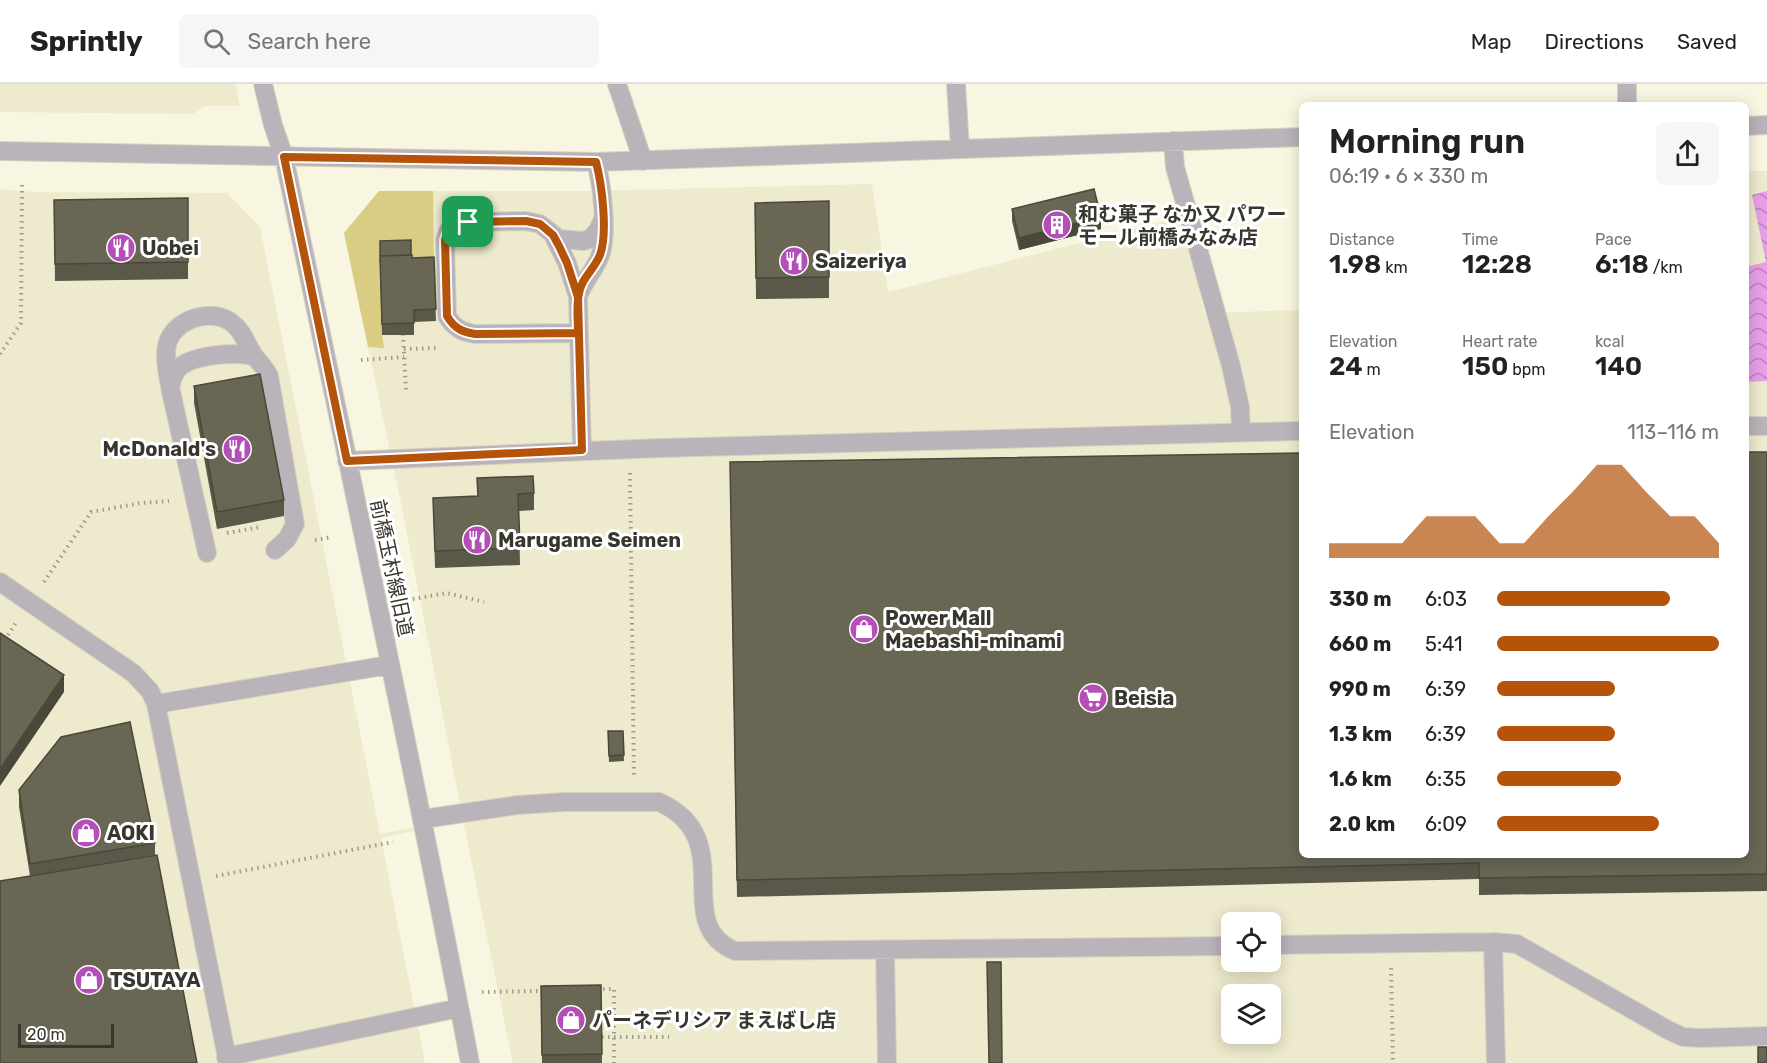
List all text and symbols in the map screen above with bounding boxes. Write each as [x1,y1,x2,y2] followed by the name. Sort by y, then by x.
[179,14,599,68] search box
[30,25,143,58] text: Sprintly
[200,25,233,58] icon: search
[248,28,371,55] text: Search here
[1471,29,1512,54] text: Map
[1545,29,1644,54] text: Directions
[1677,29,1737,54] text: Saved
[1329,122,1525,161] text: Morning run
[1656,122,1719,185] button: share
[1329,164,1488,188] text: 06:19 · 6 × 330 m
[442,196,493,247] pin
[1078,202,1287,249] place label: 和む菓子 なか又 パワー モール前橋みなみ店
[451,205,484,238] icon: arrive
[1041,209,1073,241] building icon: 和む菓子 なか又 パワー モール前橋みなみ店
[1329,230,1395,249] text: Distance
[1462,230,1498,249] text: Time
[1595,230,1632,249] text: Pace
[105,232,137,264] restaurant icon: Uobei
[142,236,199,260] place label: Uobei
[778,245,810,277] restaurant icon: Saizeriya
[815,249,907,273] place label: Saizeriya
[1329,249,1381,280] text: 1.98
[1462,249,1532,280] text: 12:28
[1595,249,1649,280] text: 6:18
[1381,258,1408,277] text: km
[1649,258,1683,277] text: /km
[1329,332,1398,351] text: Elevation
[1462,332,1537,351] text: Heart rate
[1595,332,1624,351] text: kcal
[1329,351,1363,382] text: 24
[1462,351,1508,382] text: 150
[1595,351,1642,382] text: 140
[1363,360,1381,379] text: m
[1508,360,1545,379] text: bpm
[1329,420,1415,444] text: Elevation
[1627,420,1719,444] text: 113–116 m
[221,433,253,465] restaurant icon: McDonald's
[103,437,216,461] place label: McDonald's
[366,497,418,639] street label: 前橋玉村線旧道
[461,524,493,556] restaurant icon: Marugame Seimen
[498,528,681,552] place label: Marugame Seimen
[1329,587,1392,611] text: 330 m
[1425,587,1467,611] text: 6:03
[885,606,1062,653] place label: Power Mall Maebashi-minami
[848,613,880,645] shop icon: Power Mall Maebashi-minami
[1329,632,1391,656] text: 660 m
[1425,632,1463,656] text: 5:41
[1329,677,1391,701] text: 990 m
[1425,677,1466,701] text: 6:39
[1077,682,1109,714] supermarket icon: Beisia
[1114,686,1174,710] place label: Beisia
[1329,722,1392,746] text: 1.3 km
[1425,722,1466,746] text: 6:39
[1329,767,1392,791] text: 1.6 km
[1425,767,1466,791] text: 6:35
[1329,812,1395,836] text: 2.0 km
[1425,812,1467,836] text: 6:09
[70,817,102,849] shop icon: AOKI
[107,821,155,845] place label: AOKI
[1221,912,1281,1044] map controls
[1221,912,1281,972] button: locate
[73,964,105,996] shop icon: TSUTAYA
[110,968,201,992] place label: TSUTAYA
[1221,984,1281,1044] button: layers
[555,1004,587,1036] shop icon: パーネデリシア まえばし店
[592,1008,836,1032] place label: パーネデリシア まえばし店
[18,1021,114,1048] scale bar
[27,1025,65,1044] text: 20 m

